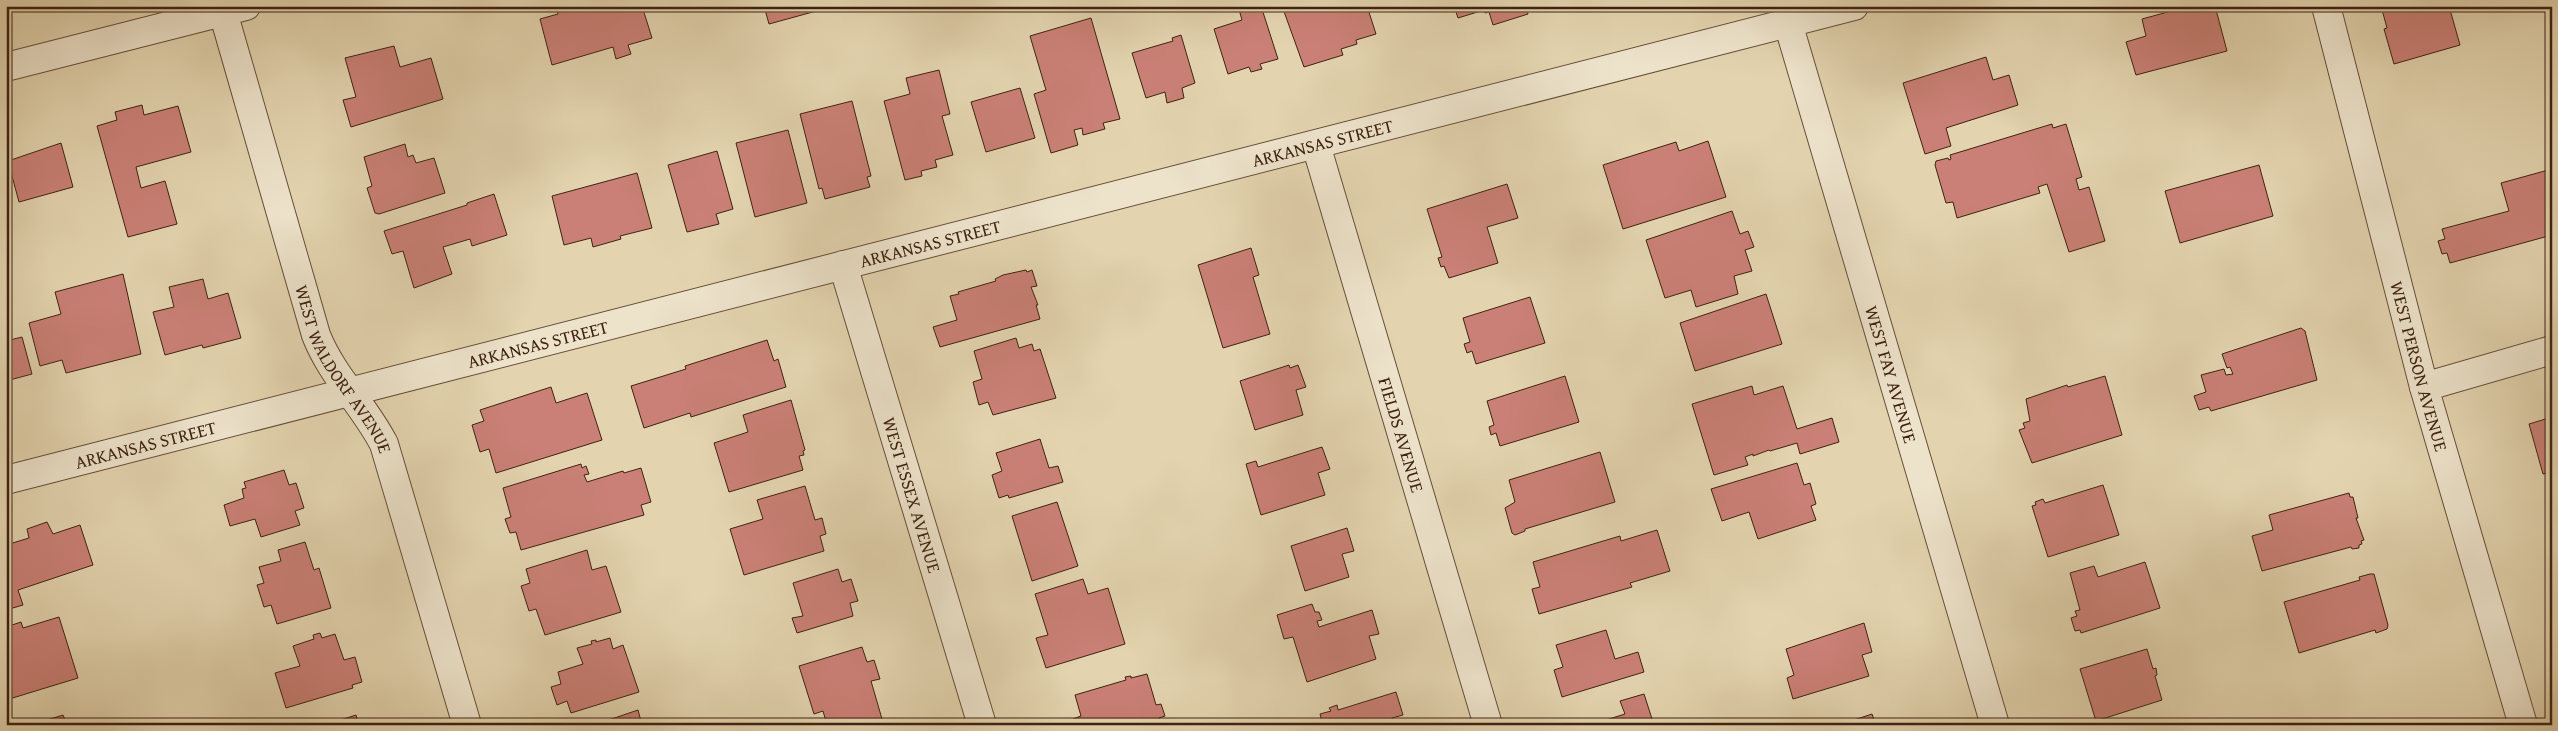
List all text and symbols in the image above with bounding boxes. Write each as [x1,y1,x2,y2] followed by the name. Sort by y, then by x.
[1249,111,1396,173] street label: ARKANSAS STREET
[857,212,1004,274] street label: ARKANSAS STREET
[2384,278,2456,454] street label: WEST PERSON AVENUE
[289,282,399,456] street label: WEST WALDORF AVENUE
[1858,302,1925,446] street label: WEST FAY AVENUE
[464,313,611,375] street label: ARKANSAS STREET
[1372,374,1432,495] street label: FIELDS AVENUE
[72,413,219,475] street label: ARKANSAS STREET
[876,414,949,576] street label: WEST ESSEX AVENUE

